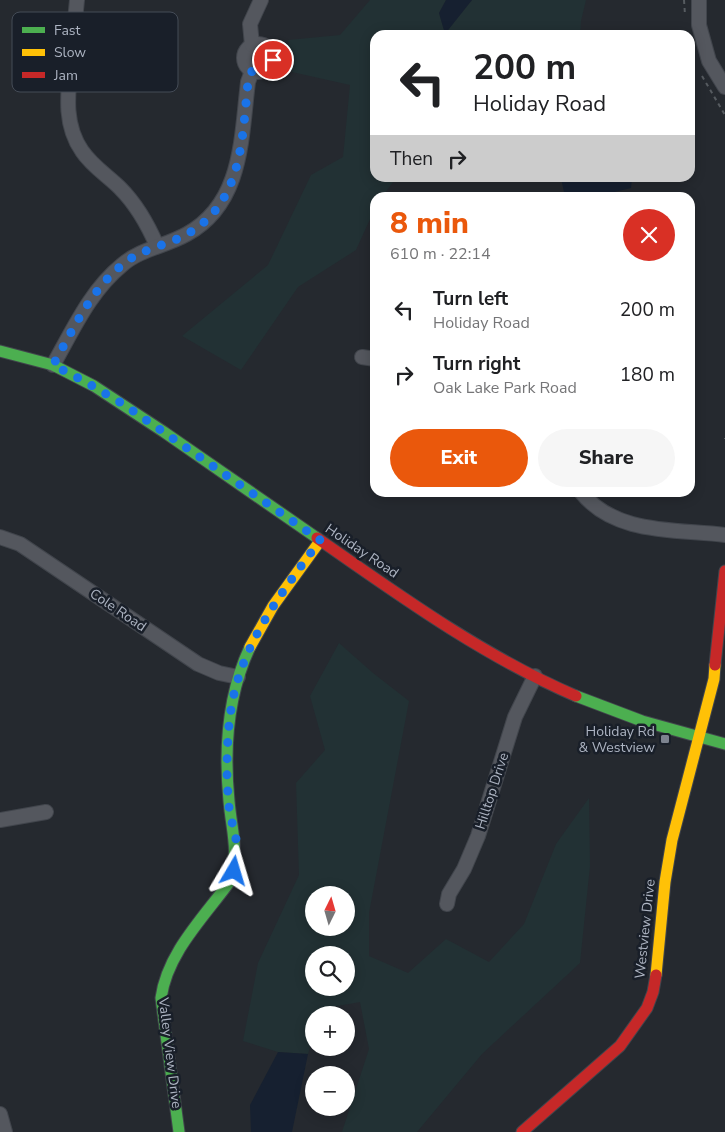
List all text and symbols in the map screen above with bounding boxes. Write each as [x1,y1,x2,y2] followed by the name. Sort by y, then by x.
[12,12,178,92] legend
[54,21,80,40] text: Fast
[252,39,294,81] pin
[54,43,86,62] text: Slow
[473,44,576,91] text: 200 m
[259,46,287,74] icon: arrive
[390,50,455,115] icon: left
[53,66,78,85] text: Jam
[473,89,606,119] text: Holiday Road
[443,145,471,173] icon: right
[390,146,433,172] text: Then
[390,203,469,244] text: 8 min
[623,209,675,261] button: close
[390,243,491,265] text: 610 m · 22:14
[433,286,508,312] text: Turn left
[390,296,418,324] icon: left
[620,297,675,323] text: 200 m
[433,312,530,334] text: Holiday Road
[433,351,520,377] text: Turn right
[390,361,418,389] icon: right
[620,362,675,388] text: 180 m
[433,377,577,399] text: Oak Lake Park Road
[390,429,528,487] button: Exit
[538,429,675,487] button: Share
[322,519,402,583] street label: Holiday Road
[86,584,150,636] street label: Cole Road
[578,722,655,757] place label: Holiday Rd & Westview
[659,733,671,745] marker: Holiday Rd & Westview
[471,750,513,832] street label: Hilltop Drive
[207,844,259,896] position arrow
[630,878,660,980] street label: Westview Drive
[305,886,355,936] north arrow
[305,886,355,1116] map controls
[305,946,355,996] button: search
[154,996,186,1109] street label: Valley View Drive
[305,1006,355,1056] button: +
[305,1066,355,1116] button: −

